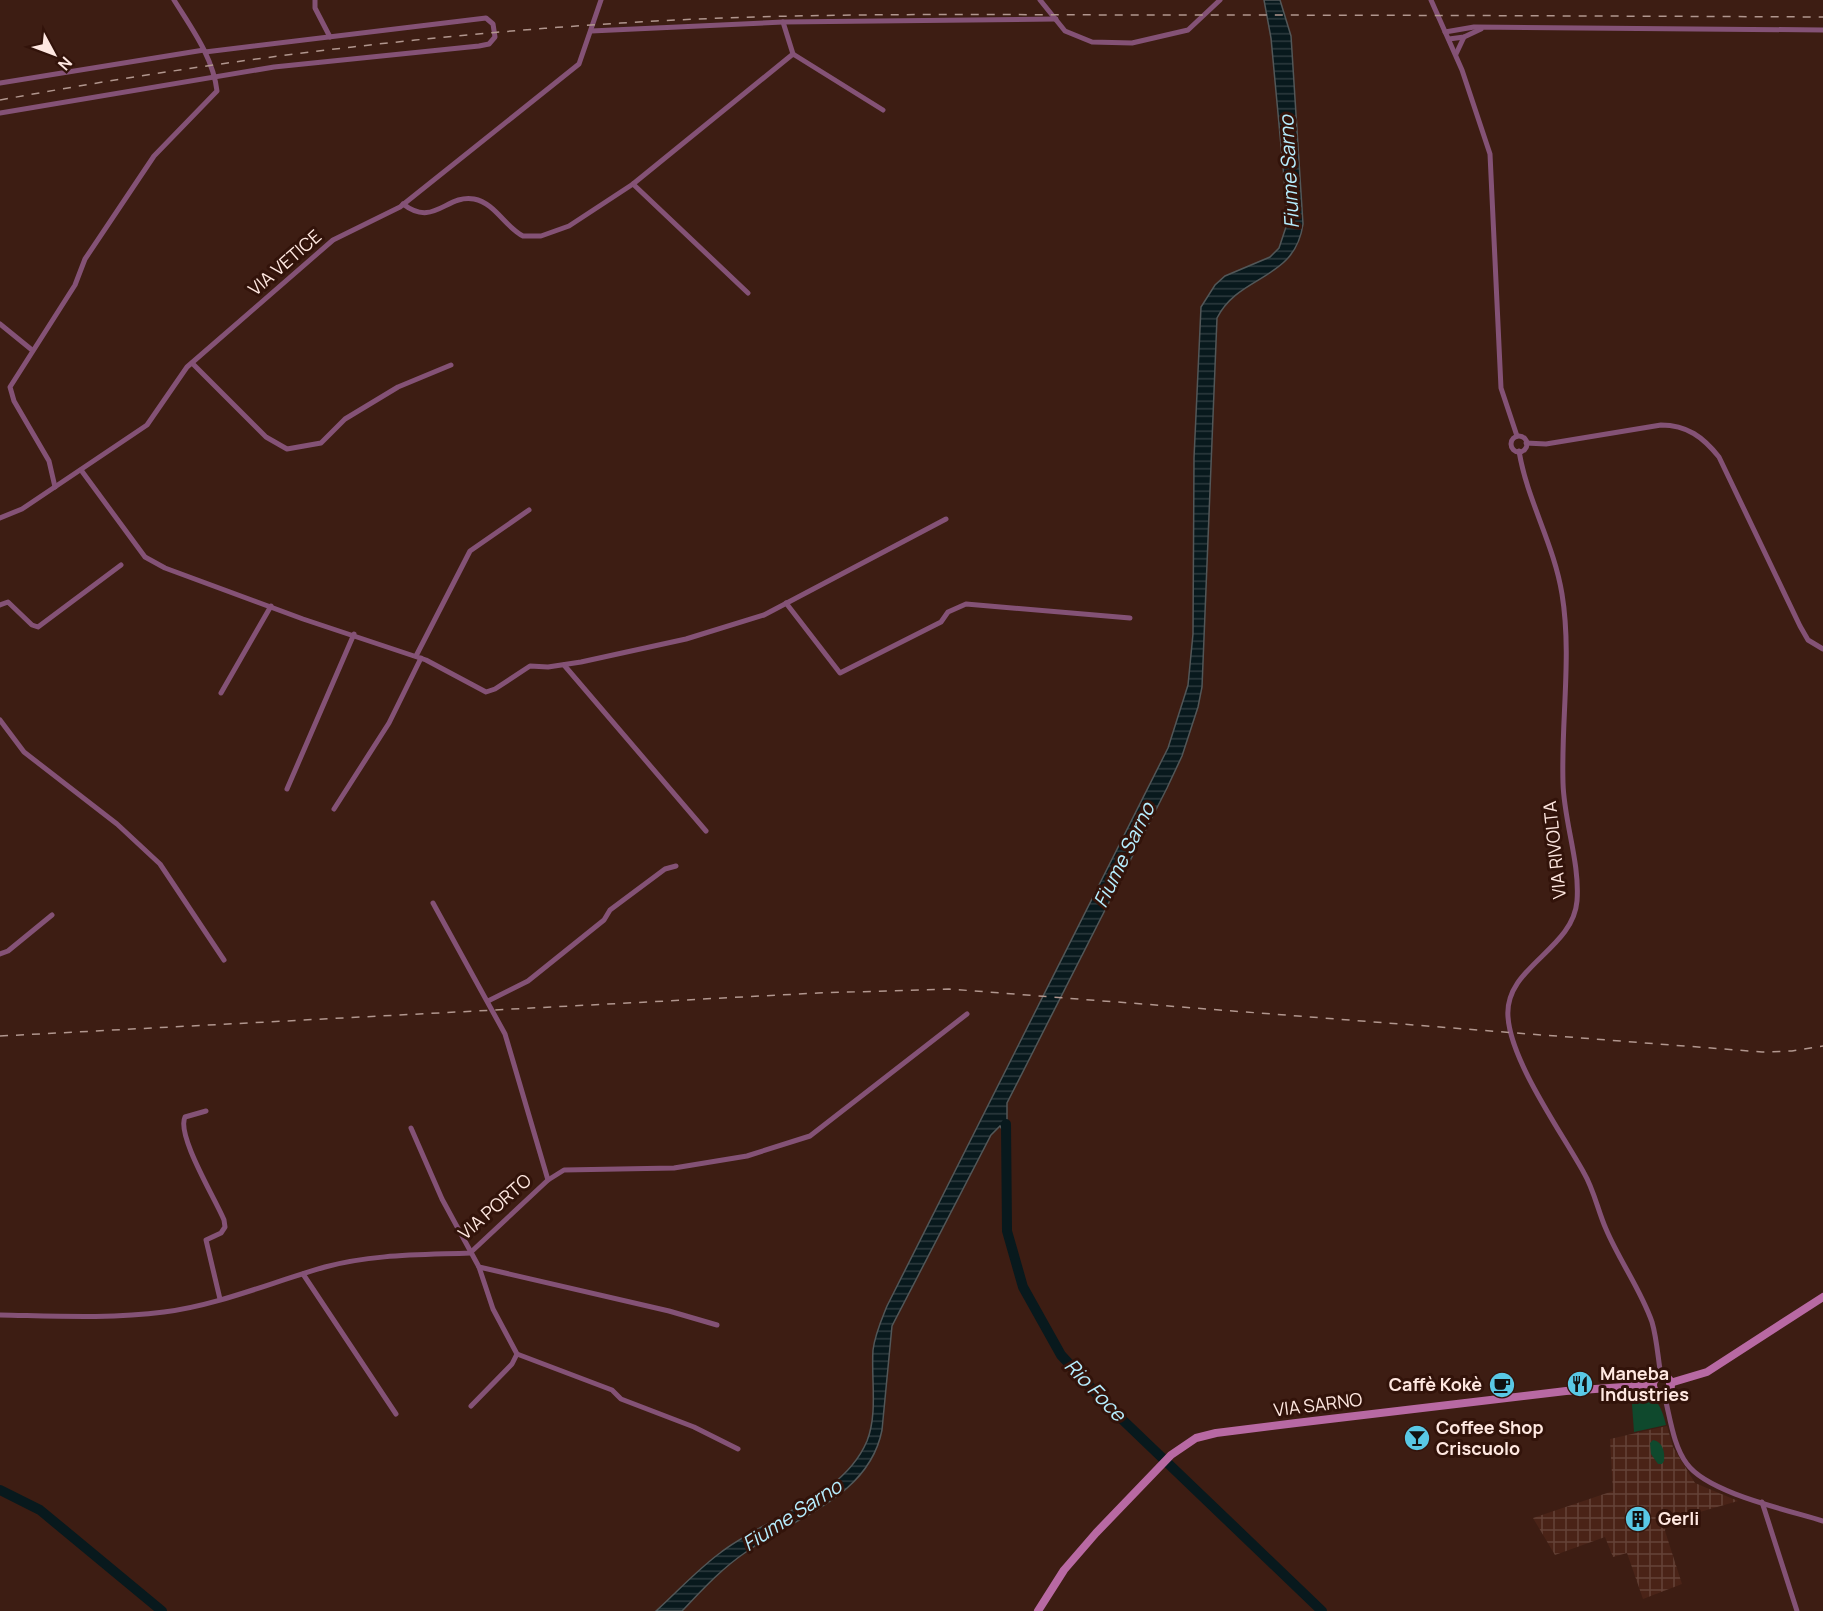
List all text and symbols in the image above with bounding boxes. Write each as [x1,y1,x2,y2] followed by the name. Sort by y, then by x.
[24,24,84,84] north arrow
[53,52,77,75] text: N
[1272,113,1305,229] water label: Fiume Sarno
[243,224,326,301] street label: VIA VETICE
[1087,797,1161,912] water label: Fiume Sarno
[1537,799,1571,900] street label: VIA RIVOLTA
[453,1168,536,1245] street label: VIA PORTO
[1059,1353,1133,1428] water label: Rio Foce
[1600,1361,1689,1406] place label: Maneba Industries
[1565,1369,1595,1399] restaurant icon: Maneba Industries
[1487,1370,1517,1400] cafe icon: Caffè Kokè
[1389,1372,1482,1396] place label: Caffè Kokè
[1272,1387,1364,1421] street label: VIA SARNO
[1436,1415,1544,1460] place label: Coffee Shop Criscuolo
[1402,1423,1432,1453] bar icon: Coffee Shop Criscuolo
[737,1472,848,1557] water label: Fiume Sarno
[1623,1504,1653,1534] building icon: Gerli
[1658,1506,1699,1530] place label: Gerli

